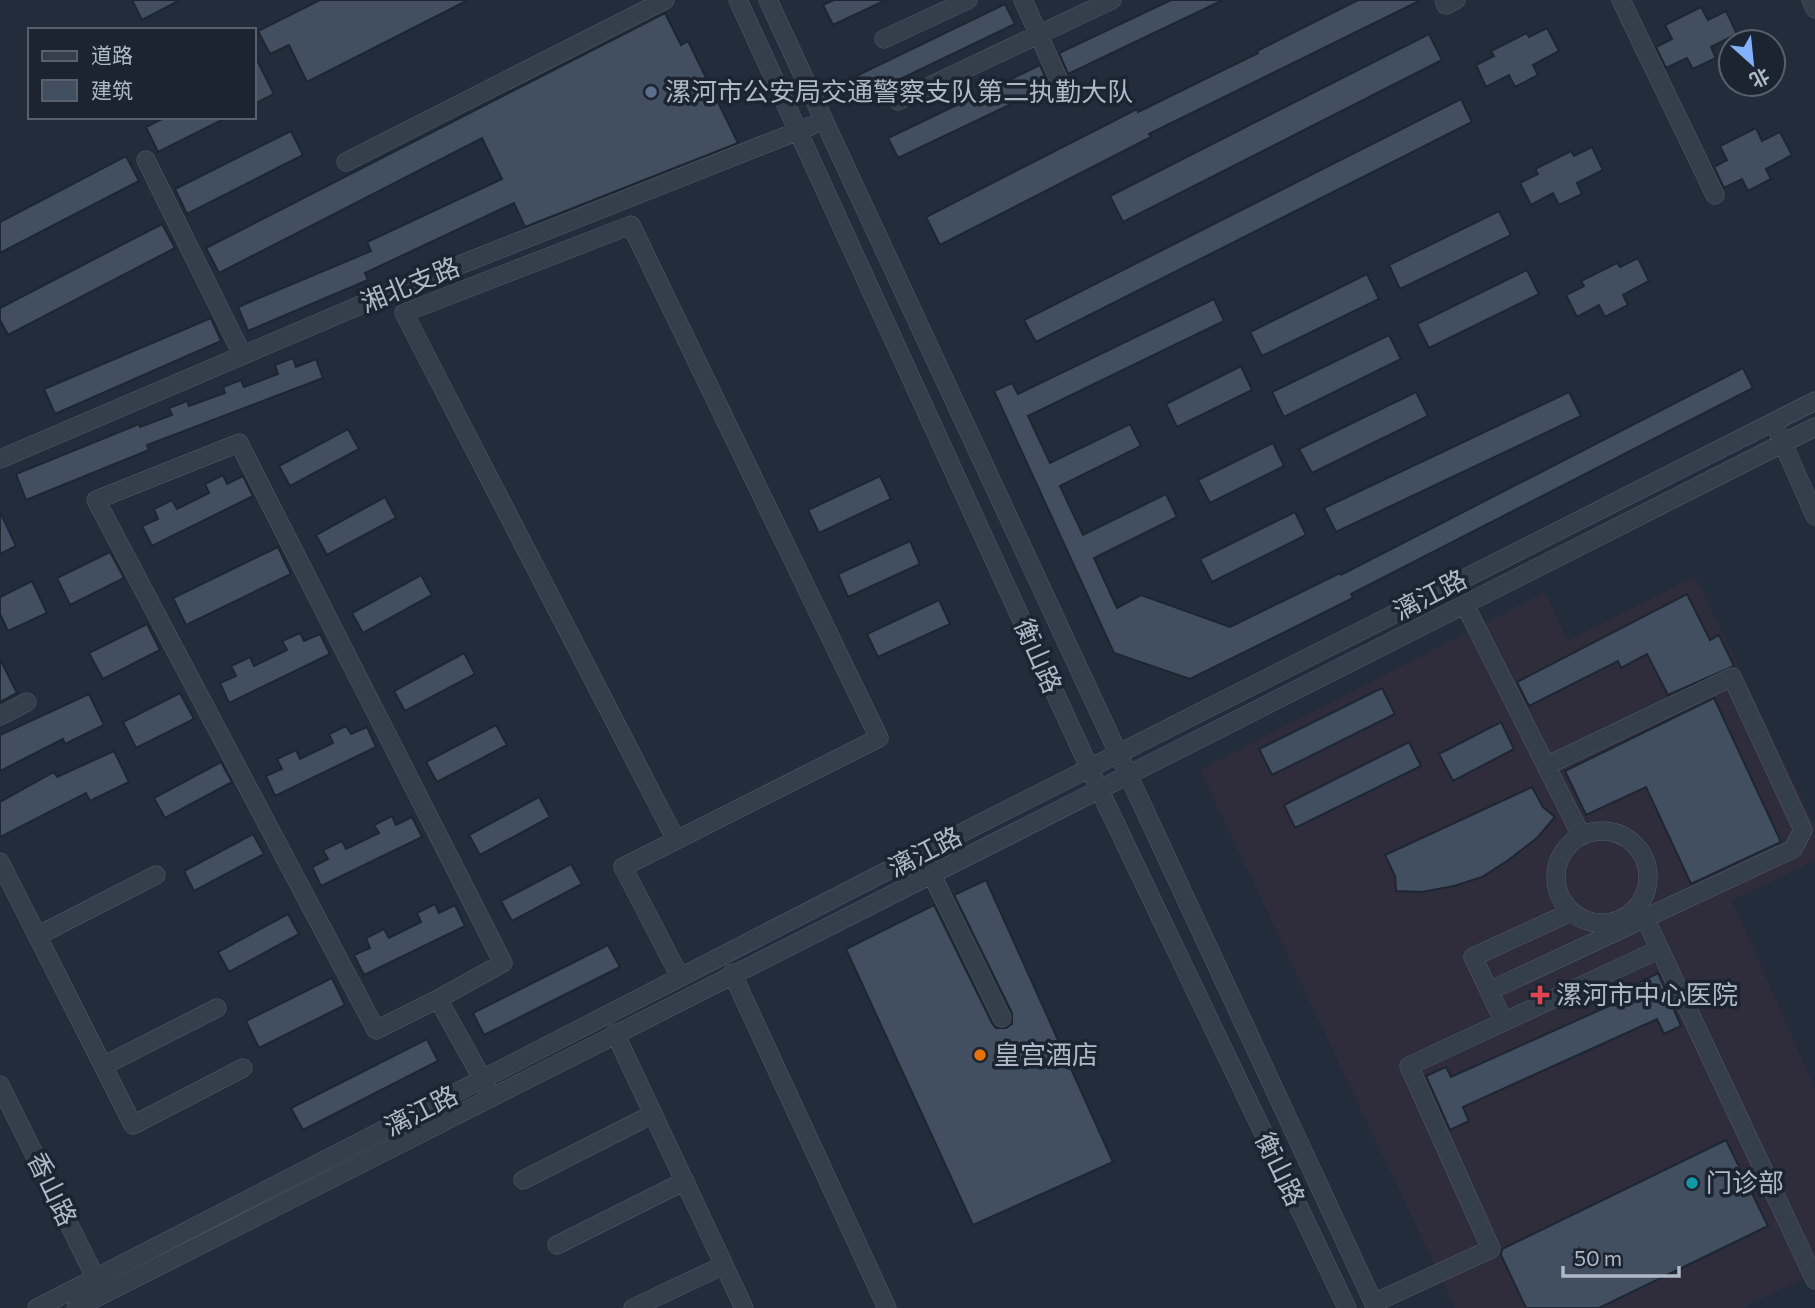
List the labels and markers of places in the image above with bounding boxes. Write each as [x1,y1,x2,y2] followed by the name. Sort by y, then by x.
[665,75,1133,106] place label: 漯河市公安局交通警察支队第二执勤大队
[643,84,659,100] marker: 漯河市公安局交通警察支队第二执勤大队
[1556,978,1738,1009] place label: 漯河市中心医院
[1530,985,1550,1005] marker: 漯河市中心医院
[994,1038,1098,1069] place label: 皇宫酒店
[972,1047,988,1063] marker: 皇宫酒店
[1706,1166,1784,1197] place label: 门诊部
[1684,1175,1700,1191] marker: 门诊部

